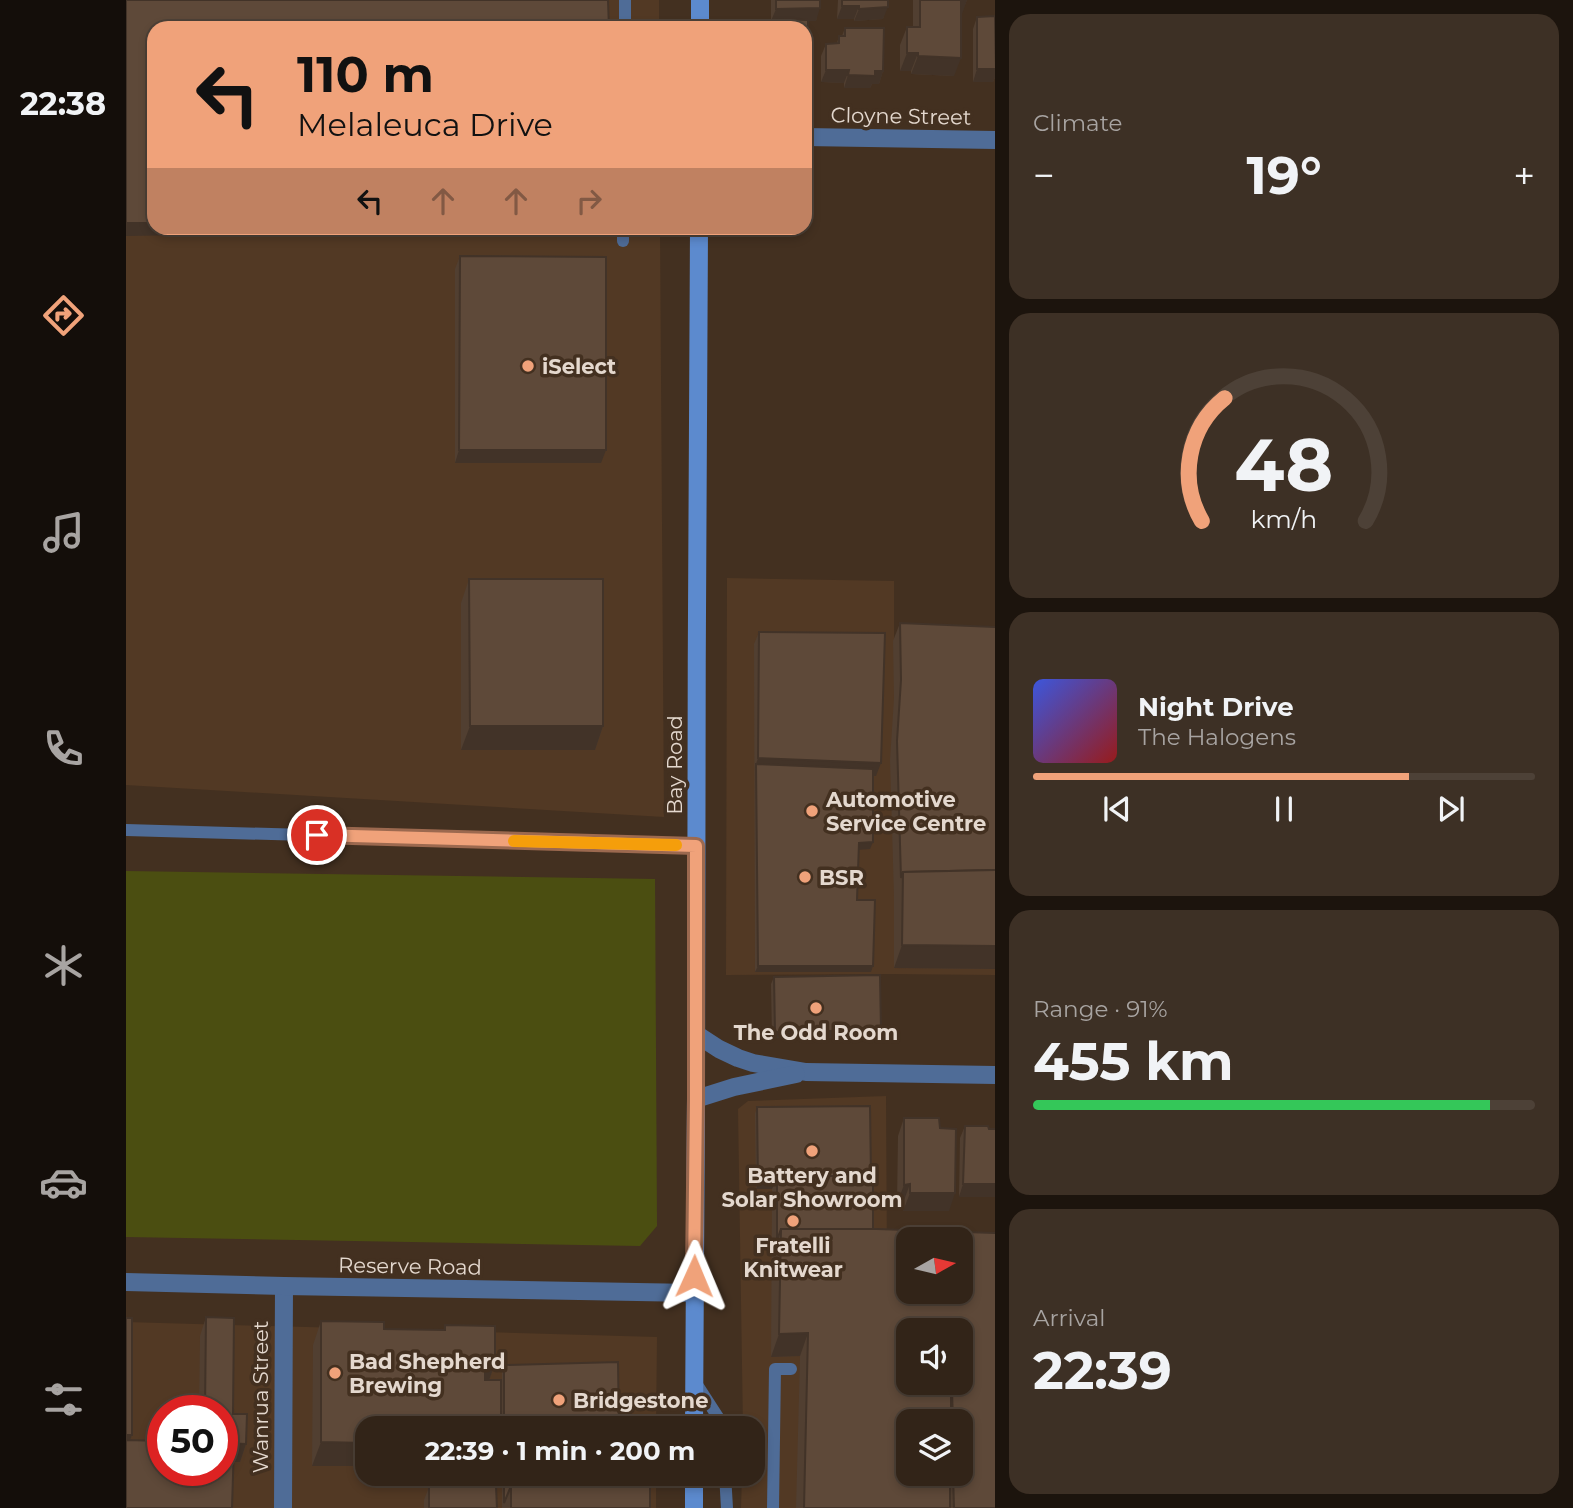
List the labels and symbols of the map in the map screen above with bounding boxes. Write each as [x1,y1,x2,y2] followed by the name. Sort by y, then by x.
[830,102,972,130] street label: Cloyne Street
[542,354,616,379] place label: iSelect
[520,358,536,374] marker: iSelect
[662,715,687,815] street label: Bay Road
[825,787,986,836] place label: Automotive Service Centre
[804,803,820,819] marker: Automotive Service Centre
[287,805,347,865] pin
[819,865,864,890] place label: BSR
[797,869,813,885] marker: BSR
[808,1000,824,1016] marker: The Odd Room
[734,1020,898,1045] place label: The Odd Room
[804,1143,820,1159] marker: Battery and Solar Showroom
[722,1163,902,1212] place label: Battery and Solar Showroom
[785,1213,801,1229] marker: Fratelli Knitwear
[896,1227,973,1304] north arrow
[743,1233,843,1282] place label: Fratelli Knitwear
[657,1239,731,1313] position arrow
[338,1252,482,1280] street label: Reserve Road
[248,1321,273,1473] street label: Wanrua Street
[349,1349,506,1398] place label: Bad Shepherd Brewing
[327,1365,343,1381] marker: Bad Shepherd Brewing
[573,1388,708,1413] place label: Bridgestone
[551,1392,567,1408] marker: Bridgestone
[147,1395,238,1486] speed limit sign: 50

